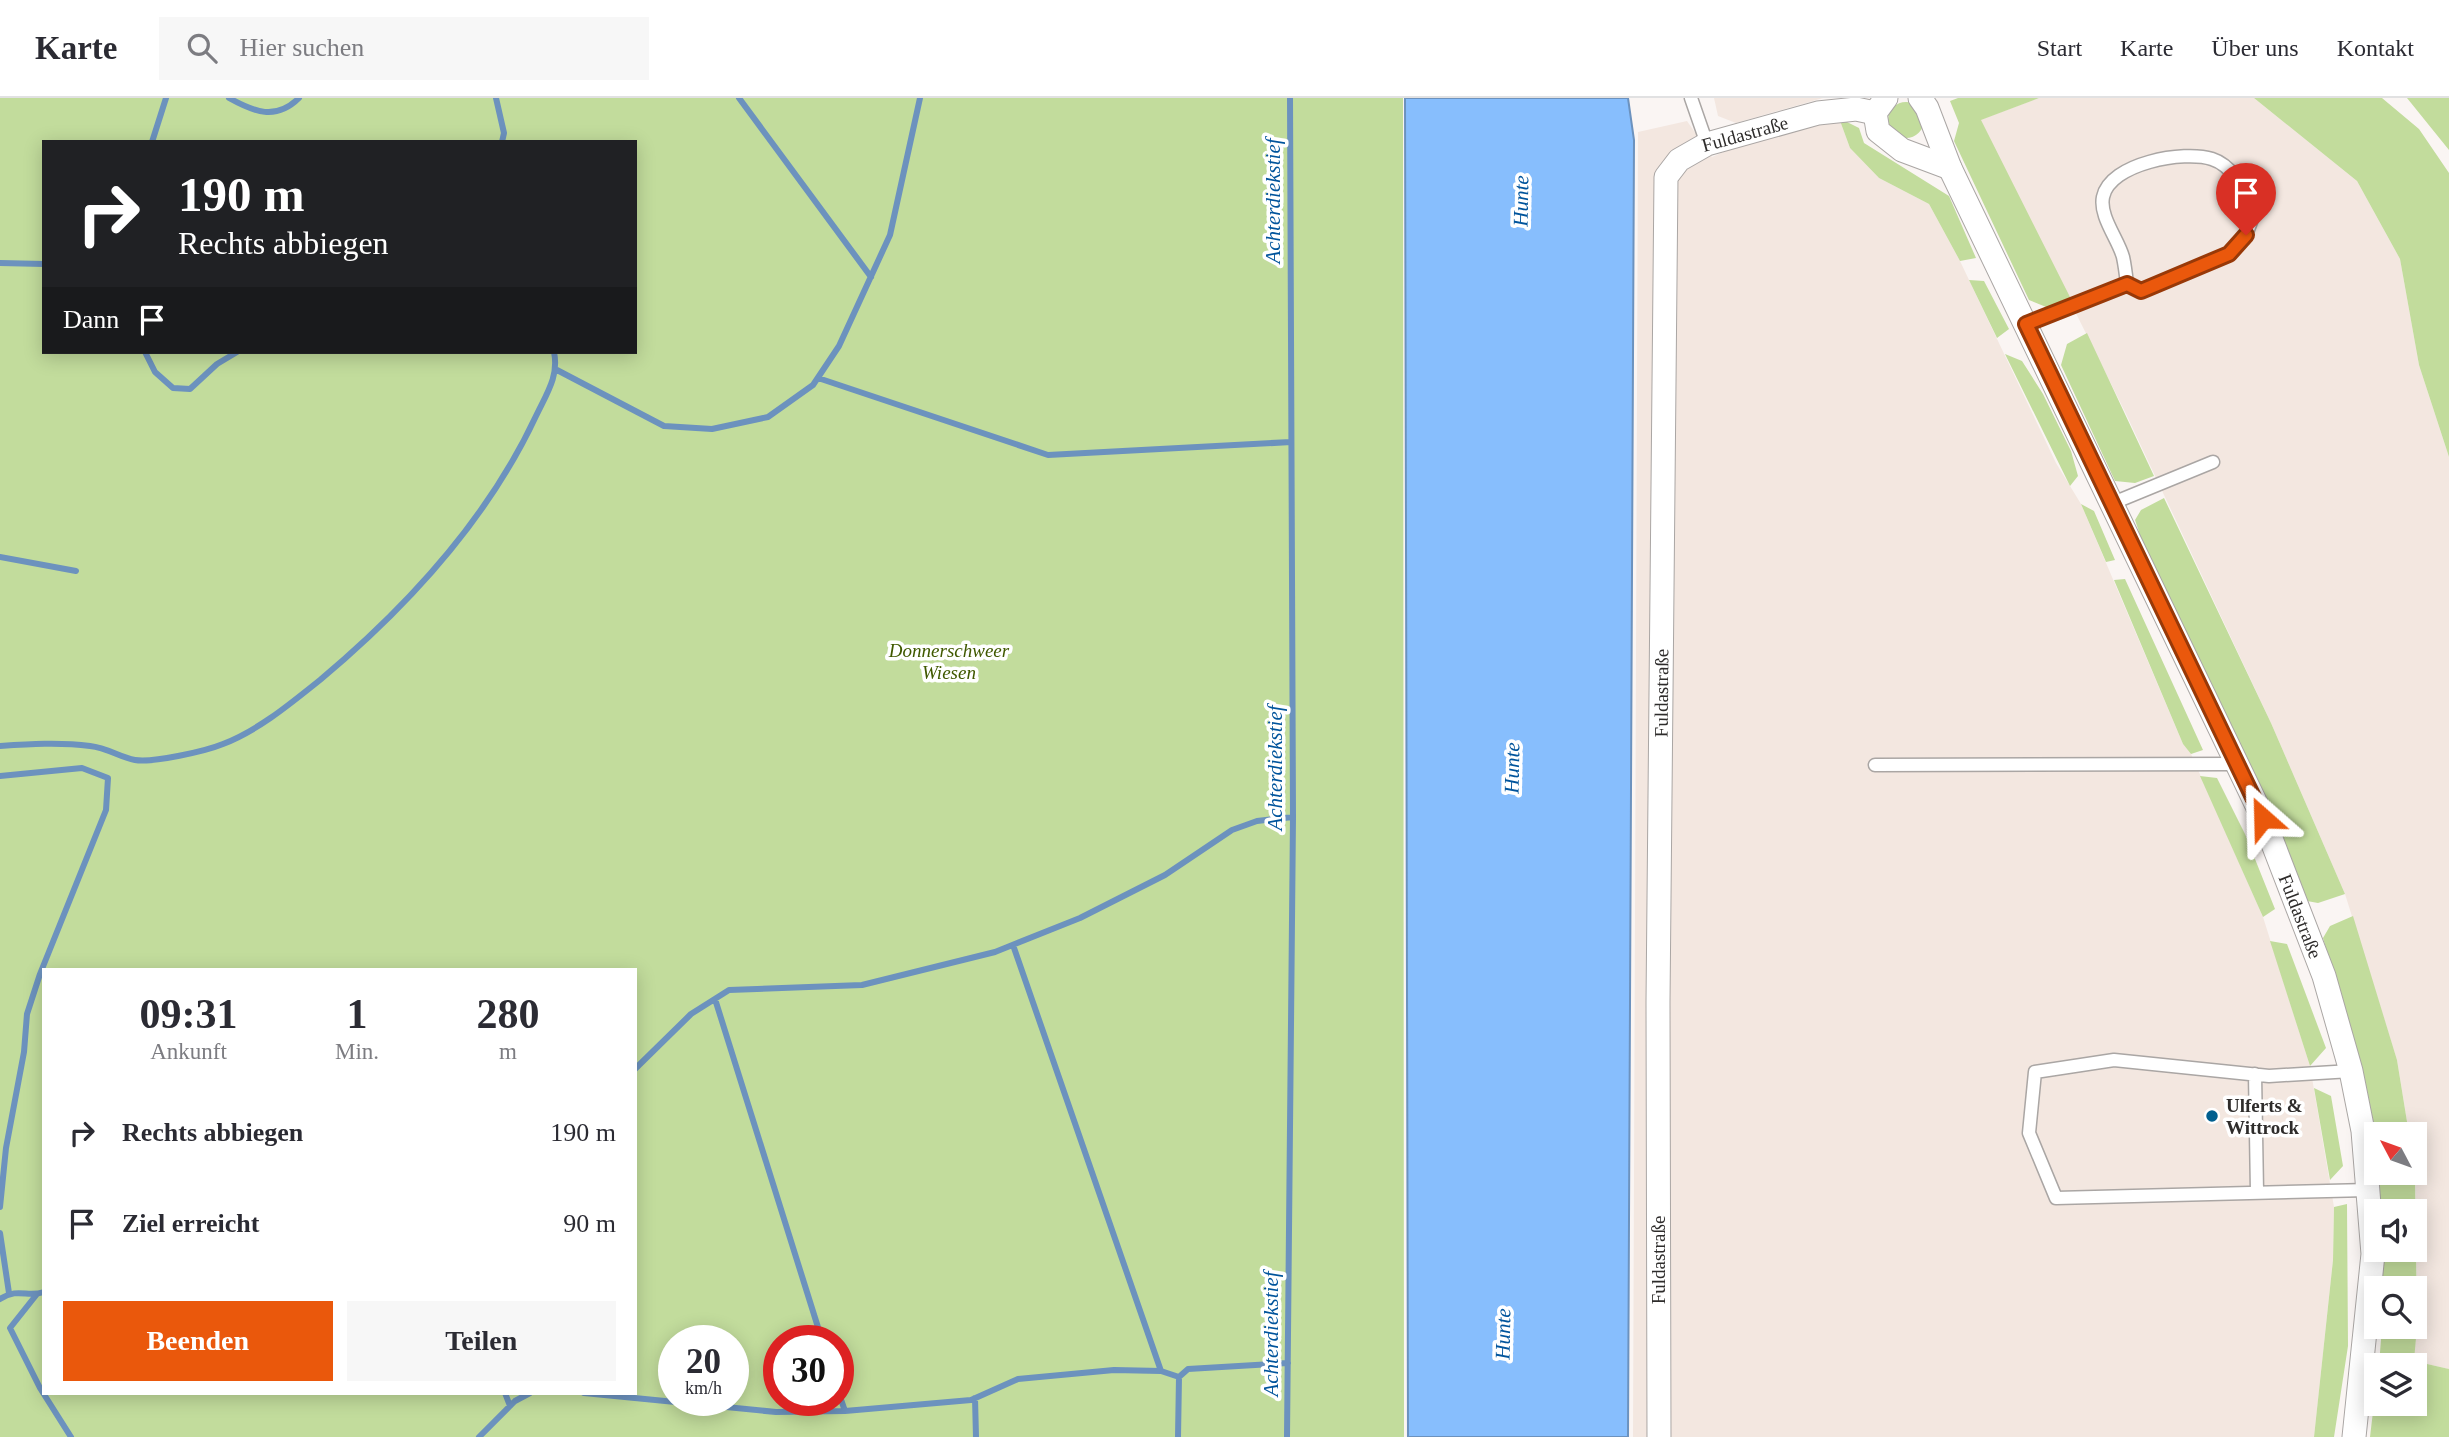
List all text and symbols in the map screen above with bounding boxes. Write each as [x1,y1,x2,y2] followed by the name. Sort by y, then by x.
[159,17,649,80] search box
[183,29,221,67] icon: search
[35,30,117,66] text: Karte
[239,33,364,62] text: Hier suchen
[2037,35,2082,61] text: Start
[2120,35,2173,61] text: Karte
[2211,35,2299,61] text: Über uns
[2337,35,2414,61] text: Kontakt
[1699,111,1790,155] street label: Fuldastraße
[1261,135,1285,266] water label: Achterdiekstief
[2216,163,2276,235] pin
[178,167,305,222] text: 190 m
[63,168,154,259] icon: right
[2227,174,2265,212] icon: arrive
[1509,175,1533,228] water label: Hunte
[178,225,389,261] text: Rechts abbiegen
[133,301,171,339] icon: arrive
[63,305,119,334] text: Dann
[888,640,1010,683] park label: Donnerschweer Wiesen
[1650,649,1672,737] street label: Fuldastraße
[1263,702,1287,833] water label: Achterdiekstief
[1500,742,1524,795] water label: Hunte
[2226,781,2300,855] position arrow
[2275,871,2327,961] street label: Fuldastraße
[139,991,237,1037] text: 09:31
[346,991,367,1037] text: 1
[477,991,540,1037] text: 280
[150,1039,227,1064] text: Ankunft
[335,1039,379,1064] text: Min.
[499,1039,517,1064] text: m
[2226,1095,2303,1138] place label: Ulferts & Wittrock
[2204,1108,2220,1124] marker: Ulferts & Wittrock
[63,1114,101,1152] icon: right
[122,1118,303,1147] text: Rechts abbiegen
[550,1118,616,1147] text: 190 m
[2364,1122,2427,1185] north arrow
[2364,1122,2427,1416] map controls
[2364,1199,2427,1262] button: sound
[63,1205,101,1243] icon: arrive
[122,1209,259,1238] text: Ziel erreicht
[563,1209,616,1238] text: 90 m
[1648,1216,1669,1304] street label: Fuldastraße
[1259,1268,1283,1399] water label: Achterdiekstief
[2364,1276,2427,1339] button: search
[63,1301,333,1381] button: Beenden
[347,1301,616,1381] button: Teilen
[1491,1308,1515,1361] water label: Hunte
[763,1325,854,1416] speed limit sign: 30
[686,1342,721,1381] text: 20
[2364,1353,2427,1416] button: layers
[685,1378,722,1398] text: km/h

